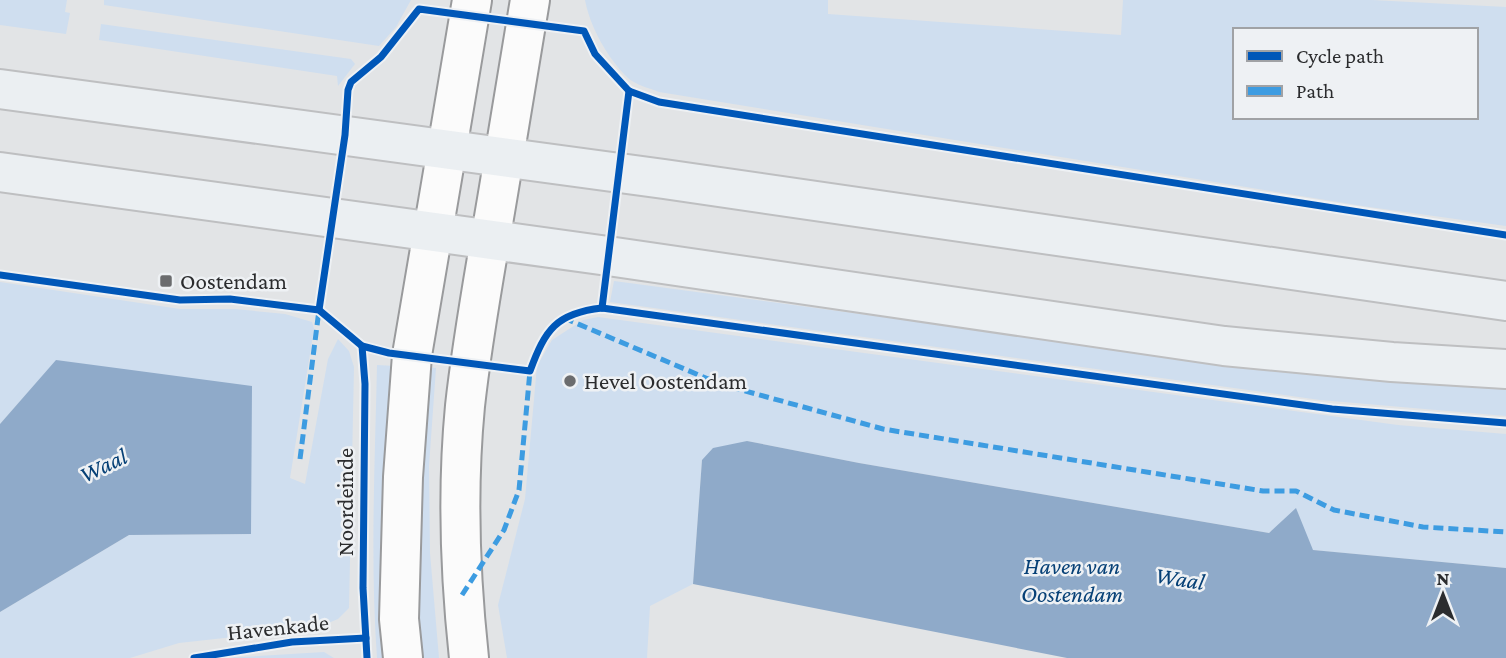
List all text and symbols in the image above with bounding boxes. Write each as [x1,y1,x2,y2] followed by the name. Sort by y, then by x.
[1233,28,1478,119] legend
[1296,44,1384,68] text: Cycle path
[1296,79,1334,103] text: Path
[180,268,287,294] place label: Oostendam
[158,273,174,289] marker: Oostendam
[584,368,747,394] place label: Hevel Oostendam
[562,373,578,389] marker: Hevel Oostendam
[75,442,132,488] water label: Waal
[332,448,358,556] street label: Noordeinde
[1021,552,1123,607] water label: Haven van Oostendam
[1408,560,1478,630] north arrow
[1154,561,1208,595] water label: Waal
[1437,568,1450,589] text: N
[226,609,330,645] street label: Havenkade

